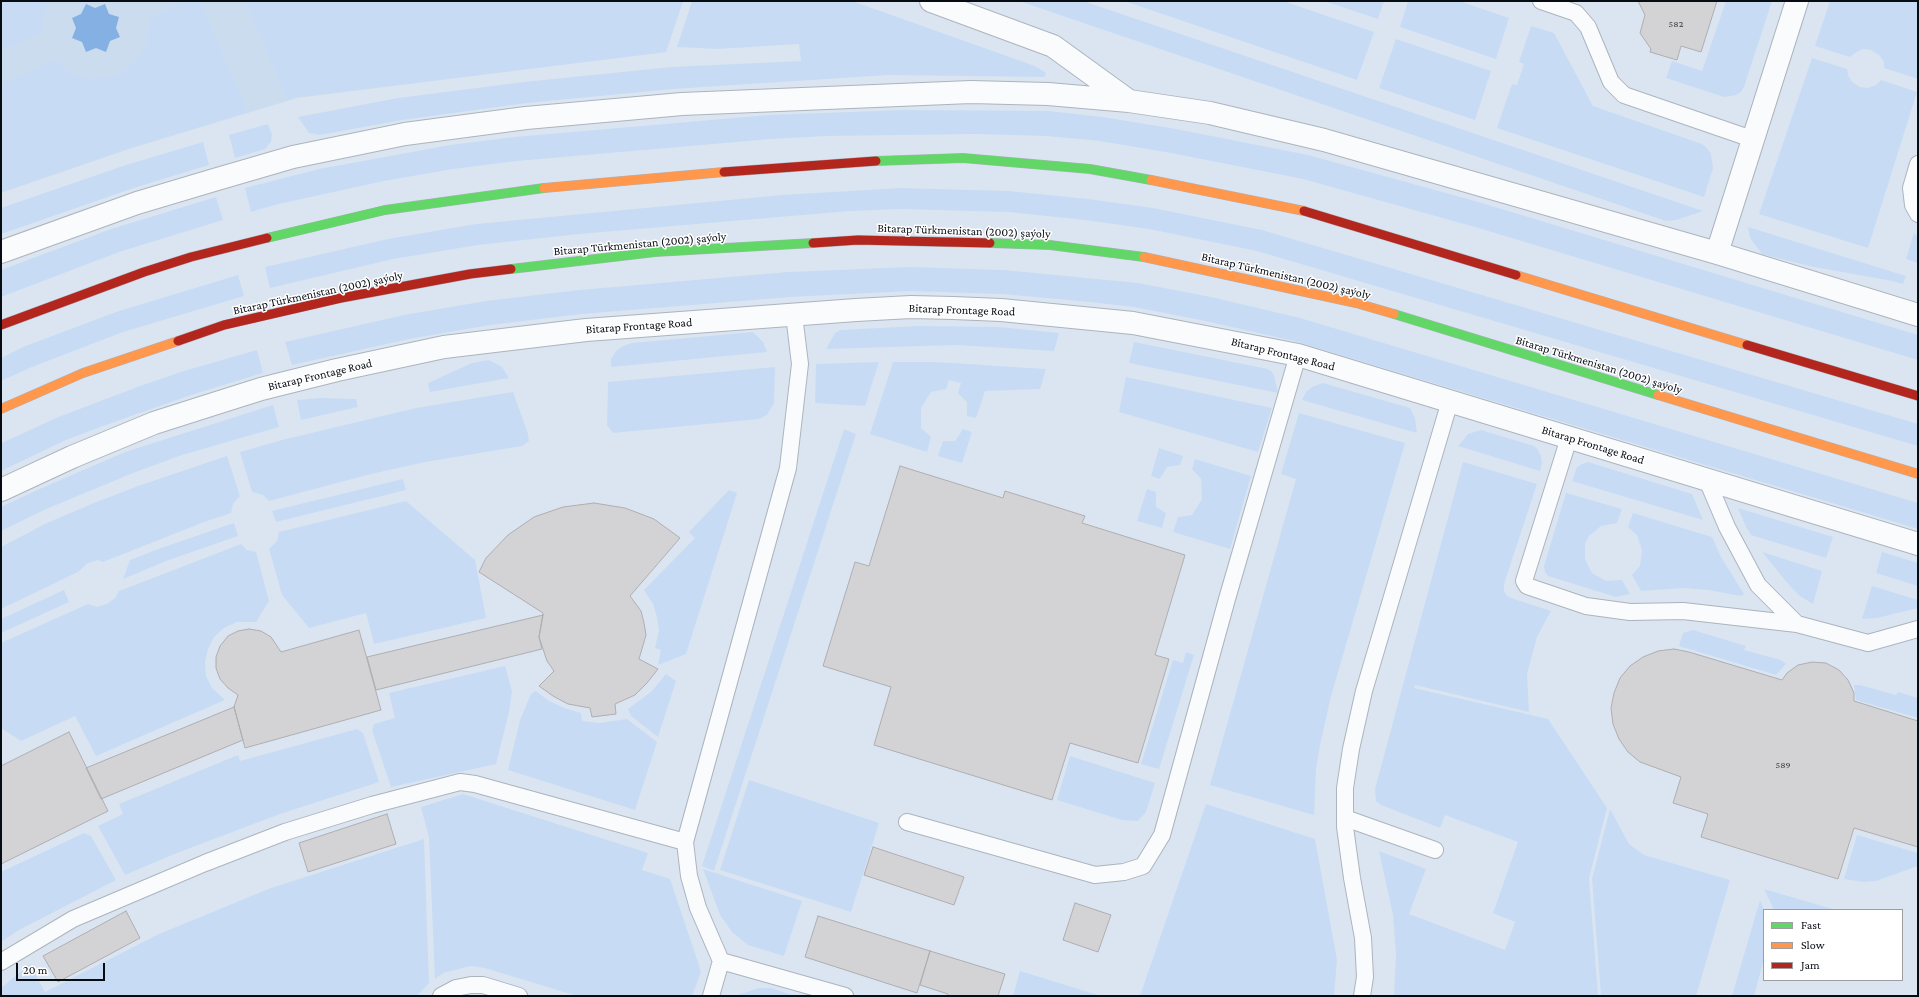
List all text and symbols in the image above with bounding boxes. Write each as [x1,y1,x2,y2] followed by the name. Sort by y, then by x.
[1669,18,1683,30] house number: 582
[877,221,1051,241] street label: Bitarap Türkmenistan (2002) şaýoly
[553,229,727,259] street label: Bitarap Türkmenistan (2002) şaýoly
[1200,249,1372,303] street label: Bitarap Türkmenistan (2002) şaýoly
[232,268,404,318] street label: Bitarap Türkmenistan (2002) şaýoly
[908,301,1016,319] street label: Bitarap Frontage Road
[585,315,693,337] street label: Bitarap Frontage Road
[1514,333,1684,397] street label: Bitarap Türkmenistan (2002) şaýoly
[1230,334,1336,374] street label: Bitarap Frontage Road
[266,356,374,394] street label: Bitarap Frontage Road
[1540,423,1646,467] street label: Bitarap Frontage Road
[1775,759,1791,771] house number: 589
[1763,909,1903,981] legend
[1801,918,1821,932] text: Fast
[1801,938,1825,952] text: Slow
[18,955,107,981] scale bar
[1801,958,1820,972] text: Jam
[23,963,47,977] text: 20 m

